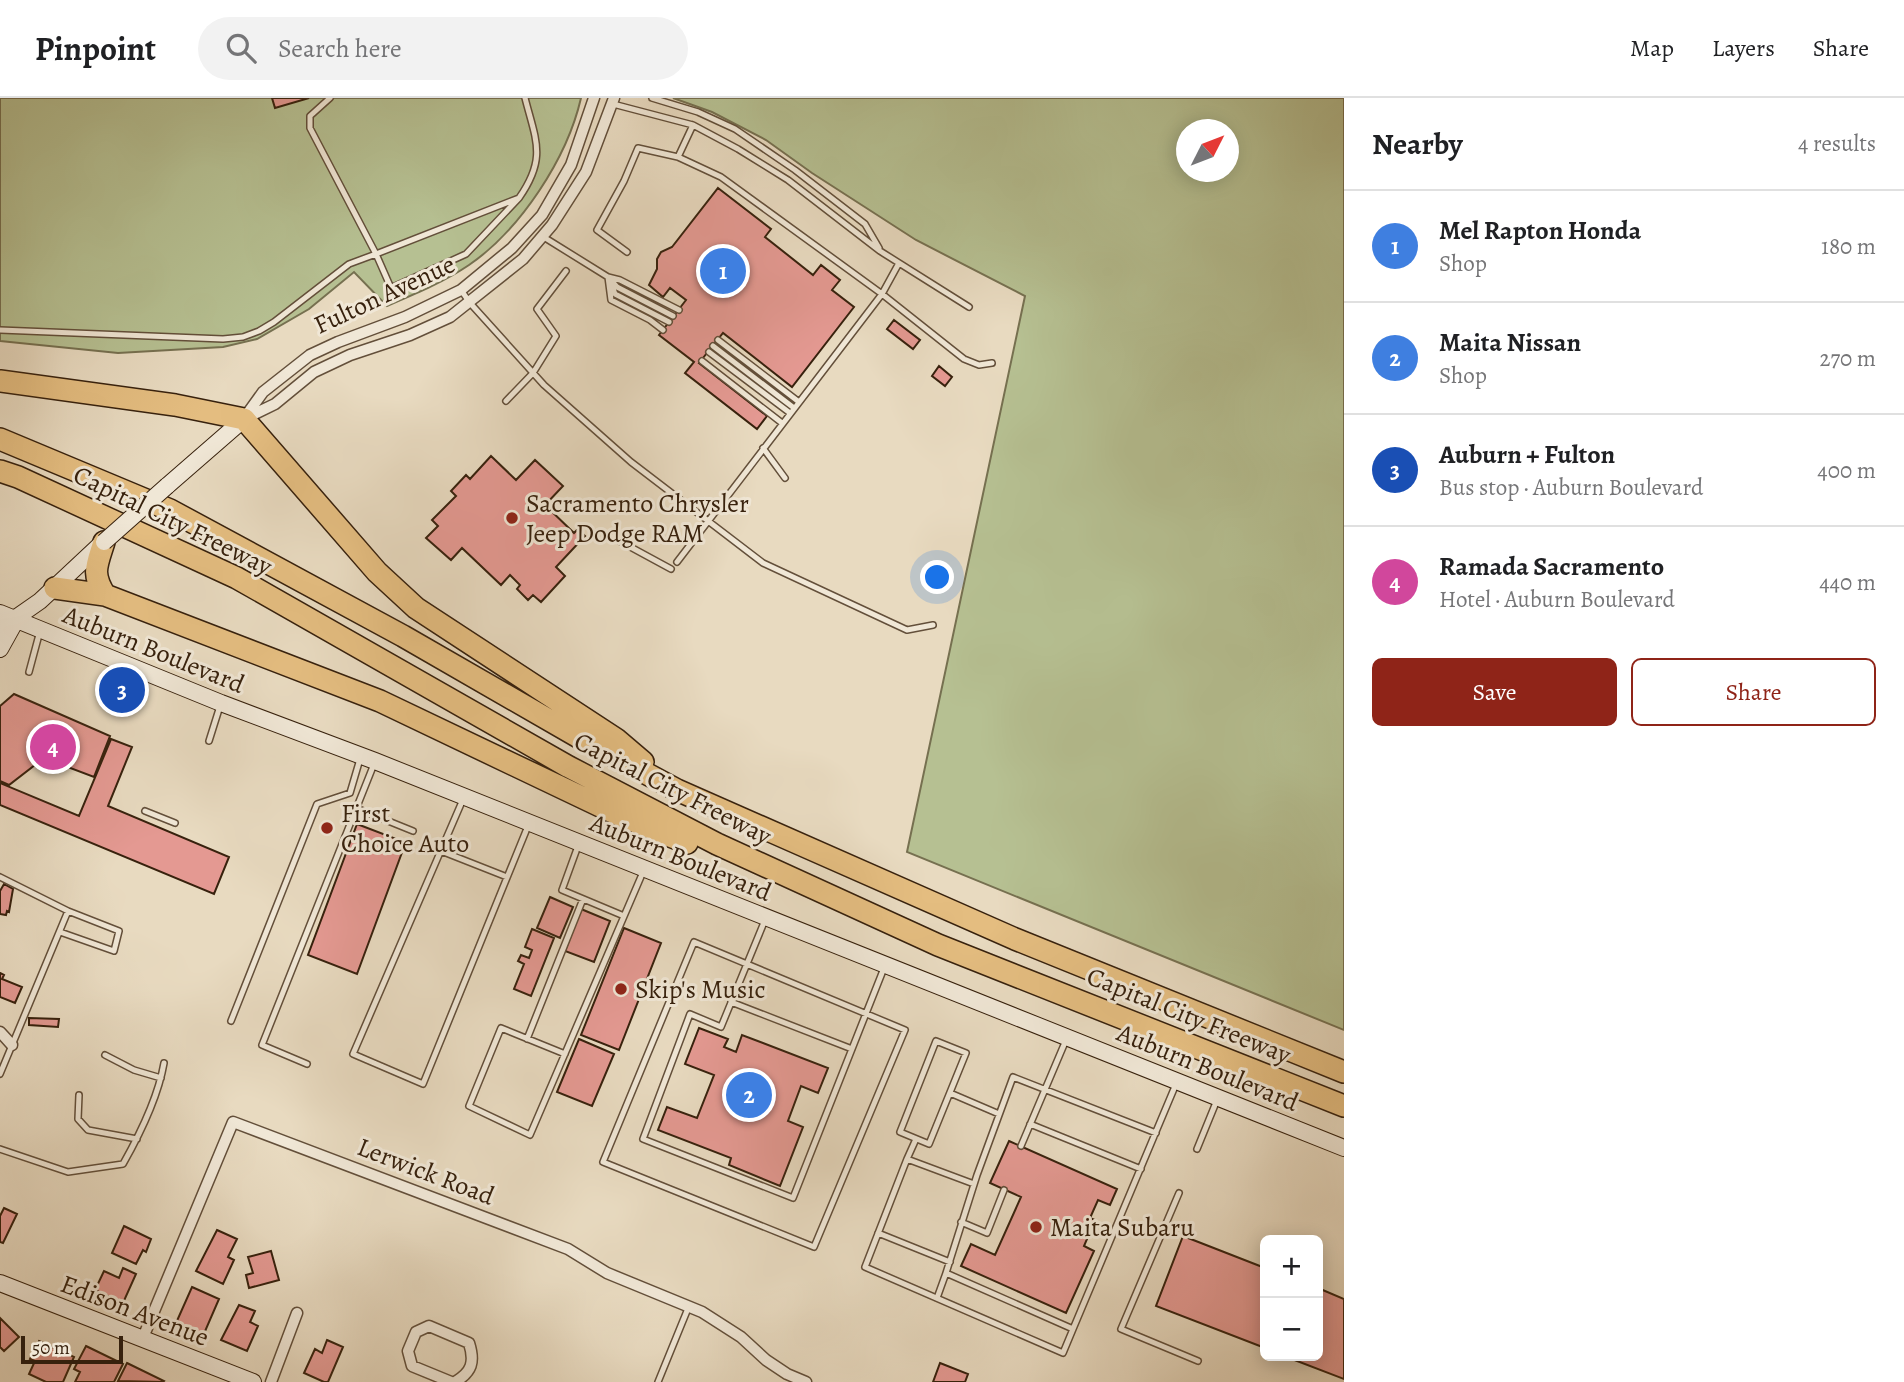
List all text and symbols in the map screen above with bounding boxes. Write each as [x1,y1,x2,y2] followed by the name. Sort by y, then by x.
[198,17,688,80] search box
[35,26,156,71] text: Pinpoint
[222,29,260,67] icon: search
[278,31,402,66] text: Search here
[1630,32,1674,64] text: Map
[1712,32,1775,64] text: Layers
[1813,32,1869,64] text: Share
[1176,119,1239,182] north arrow
[1372,124,1463,164] text: Nearby
[1798,128,1876,159] text: 4 results
[1439,213,1641,248] text: Mel Rapton Honda
[1391,231,1399,262] text: 1
[1821,231,1876,262] text: 180 m
[700,245,746,297] pin: 1
[308,246,461,342] street label: Fulton Avenue
[1439,248,1487,279] text: Shop
[1439,325,1581,360] text: Maita Nissan
[1389,343,1401,374] text: 2
[1819,343,1876,374] text: 270 m
[1439,360,1487,391] text: Shop
[1439,437,1615,472] text: Auburn + Fulton
[1390,455,1400,486] text: 3
[1817,455,1876,486] text: 400 m
[68,457,278,584] street label: Capital City Freeway
[1439,472,1703,503] text: Bus stop · Auburn Boulevard
[526,486,749,551] place label: Sacramento Chrysler Jeep Dodge RAM
[504,510,520,526] marker: Sacramento Chrysler Jeep Dodge RAM
[1439,549,1664,584] text: Ramada Sacramento
[920,560,954,594] your location
[1390,567,1400,598] text: 4
[1819,567,1876,598] text: 440 m
[1439,584,1675,615] text: Hotel · Auburn Boulevard
[57,597,250,702] street label: Auburn Boulevard
[1372,658,1617,726] button: Save
[1631,658,1876,726] button: Share
[99,664,145,716] pin: 3
[30,721,76,773] pin: 4
[568,724,778,853] street label: Capital City Freeway
[341,796,469,861] place label: First Choice Auto
[584,805,777,910] street label: Auburn Boulevard
[319,820,335,836] marker: First Choice Auto
[1082,959,1296,1072] street label: Capital City Freeway
[635,972,766,1007] place label: Skip's Music
[613,981,629,997] marker: Skip's Music
[1111,1015,1304,1120] street label: Auburn Boulevard
[726,1069,772,1121] pin: 2
[352,1129,499,1214] street label: Lerwick Road
[1050,1210,1195,1245] place label: Maita Subaru
[1028,1219,1044,1235] marker: Maita Subaru
[1260,1235,1323,1361] map controls
[1260,1235,1323,1298] button: +
[56,1266,214,1355] street label: Edison Avenue
[1260,1298,1323,1361] button: −
[21,1333,122,1365] scale bar
[32,1335,70,1361] text: 50 m

